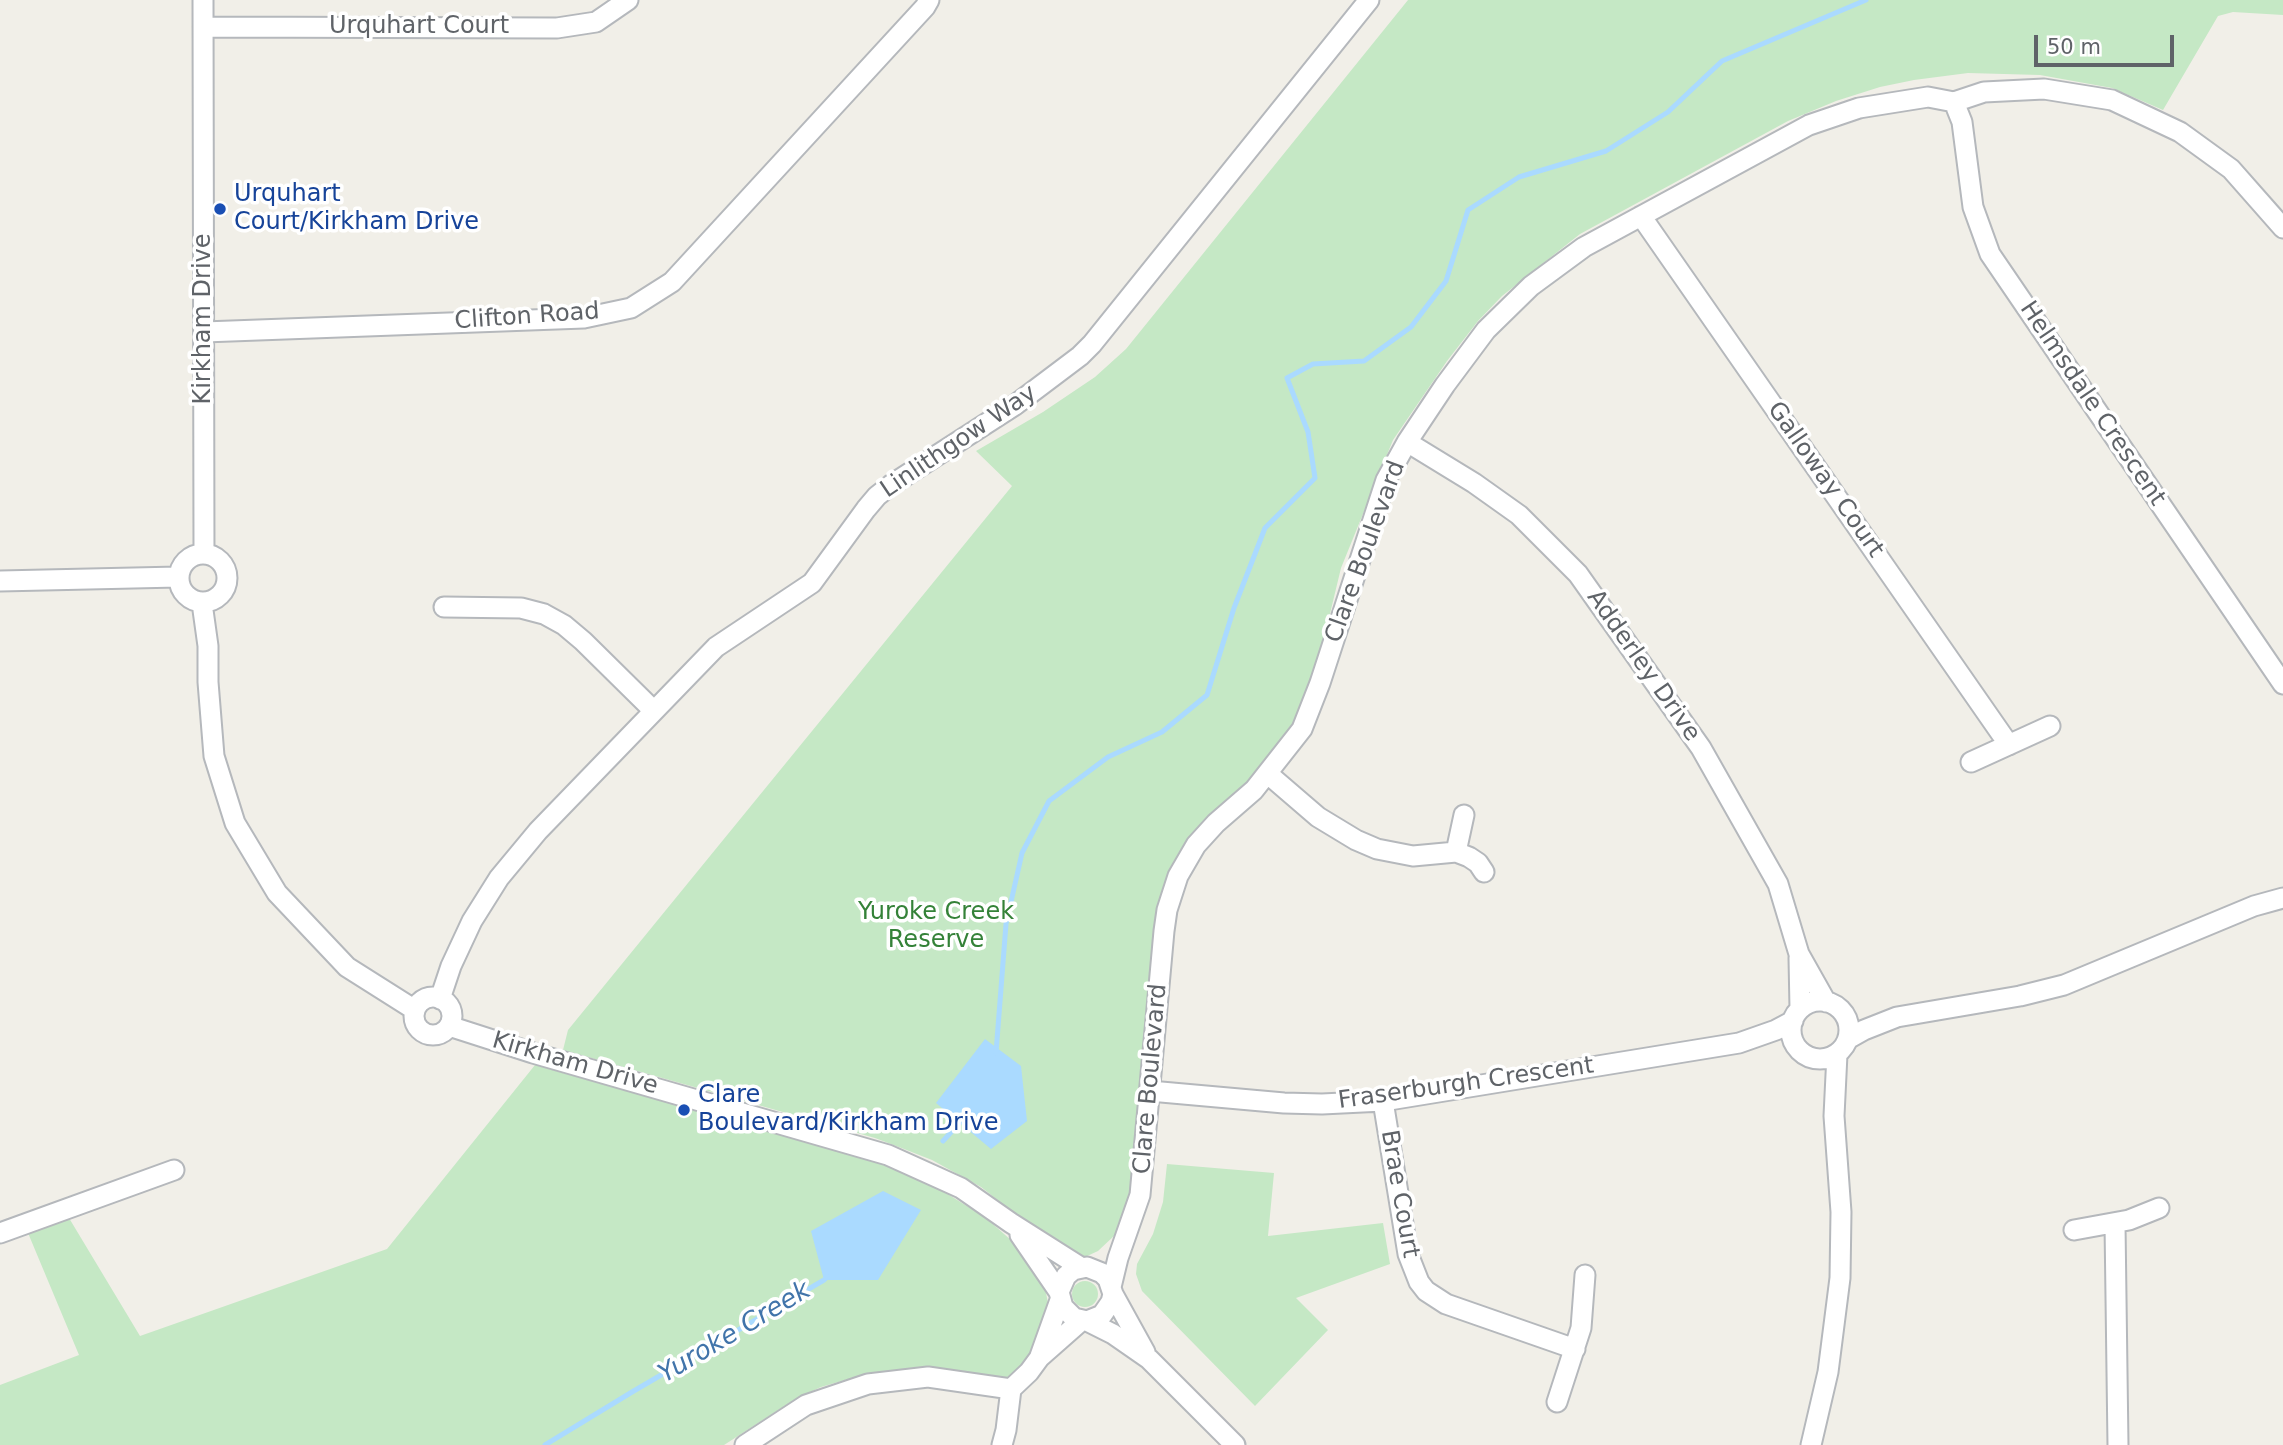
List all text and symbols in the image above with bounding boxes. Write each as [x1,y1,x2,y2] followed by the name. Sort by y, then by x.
[329,13,509,41] street label: Urquhart Court
[2038,21,2178,65] scale bar
[2047,35,2101,59] text: 50 m
[234,181,479,237] place label: Urquhart Court/Kirkham Drive
[212,201,228,217] marker: Urquhart Court/Kirkham Drive
[190,233,218,405] street label: Kirkham Drive
[2013,296,2171,512] street label: Helmsdale Crescent
[454,298,600,336] street label: Clifton Road
[876,379,1042,505] street label: Linlithgow Way
[1761,397,1889,563] street label: Galloway Court
[1320,457,1412,647] street label: Clare Boulevard
[1580,585,1706,747] street label: Adderley Drive
[858,899,1014,955] park label: Yuroke Creek Reserve
[1128,982,1174,1176] street label: Clare Boulevard
[489,1027,661,1101] street label: Kirkham Drive
[1336,1052,1596,1116] street label: Fraserburgh Crescent
[698,1082,999,1138] place label: Clare Boulevard/Kirkham Drive
[676,1102,692,1118] marker: Clare Boulevard/Kirkham Drive
[1374,1128,1424,1260] street label: Brae Court
[653,1275,817,1391] water label: Yuroke Creek

